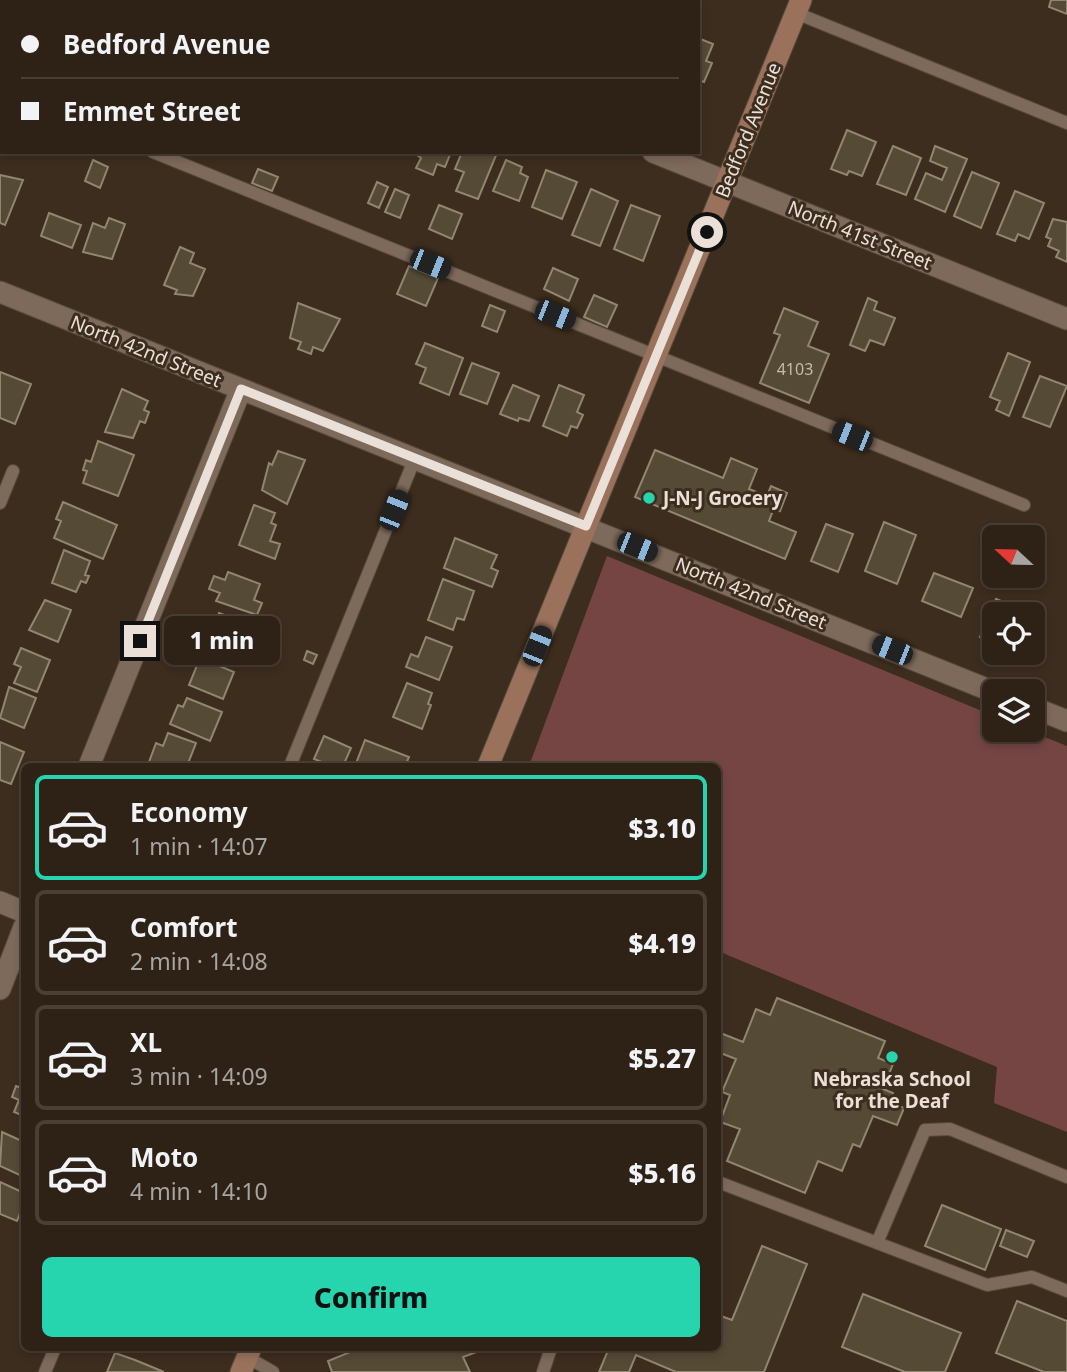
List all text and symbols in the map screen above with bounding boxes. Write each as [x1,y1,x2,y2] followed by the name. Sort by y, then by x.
[63,26,271,62] text: Bedford Avenue
[709,59,787,201] street label: Bedford Avenue
[63,93,241,129] text: Emmet Street
[784,194,936,276] street label: North 41st Street
[691,216,723,248] route start
[407,246,454,282] car
[532,297,579,333] car
[67,309,225,393] street label: North 42nd Street
[777,358,813,380] house number: 4103
[829,418,876,454] car
[661,485,783,511] place label: J-N-J Grocery
[377,487,412,533] car
[641,490,657,506] marker: J-N-J Grocery
[982,525,1045,588] north arrow
[982,525,1045,742] map controls
[614,529,661,565] car
[672,551,830,635] street label: North 42nd Street
[982,602,1045,665] button: locate
[164,616,280,666] callout: 1 min
[520,623,555,669] car
[190,624,254,656] text: 1 min
[124,625,156,657] route end
[869,632,916,668] car
[982,679,1045,742] button: layers
[130,794,248,830] text: Economy
[46,796,109,859] icon: car
[629,810,696,846] text: $3.10
[130,830,268,862] text: 1 min · 14:07
[130,909,238,945] text: Comfort
[46,911,109,974] icon: car
[629,925,696,961] text: $4.19
[130,945,268,977] text: 2 min · 14:08
[130,1024,162,1060] text: XL
[46,1026,109,1089] icon: car
[629,1040,696,1076] text: $5.27
[884,1049,900,1065] marker: Nebraska School for the Deaf
[130,1060,268,1092] text: 3 min · 14:09
[813,1066,971,1114] place label: Nebraska School for the Deaf
[130,1139,198,1175] text: Moto
[46,1141,109,1204] icon: car
[629,1155,696,1191] text: $5.16
[130,1175,268,1207] text: 4 min · 14:10
[42,1257,700,1337] button: Confirm

